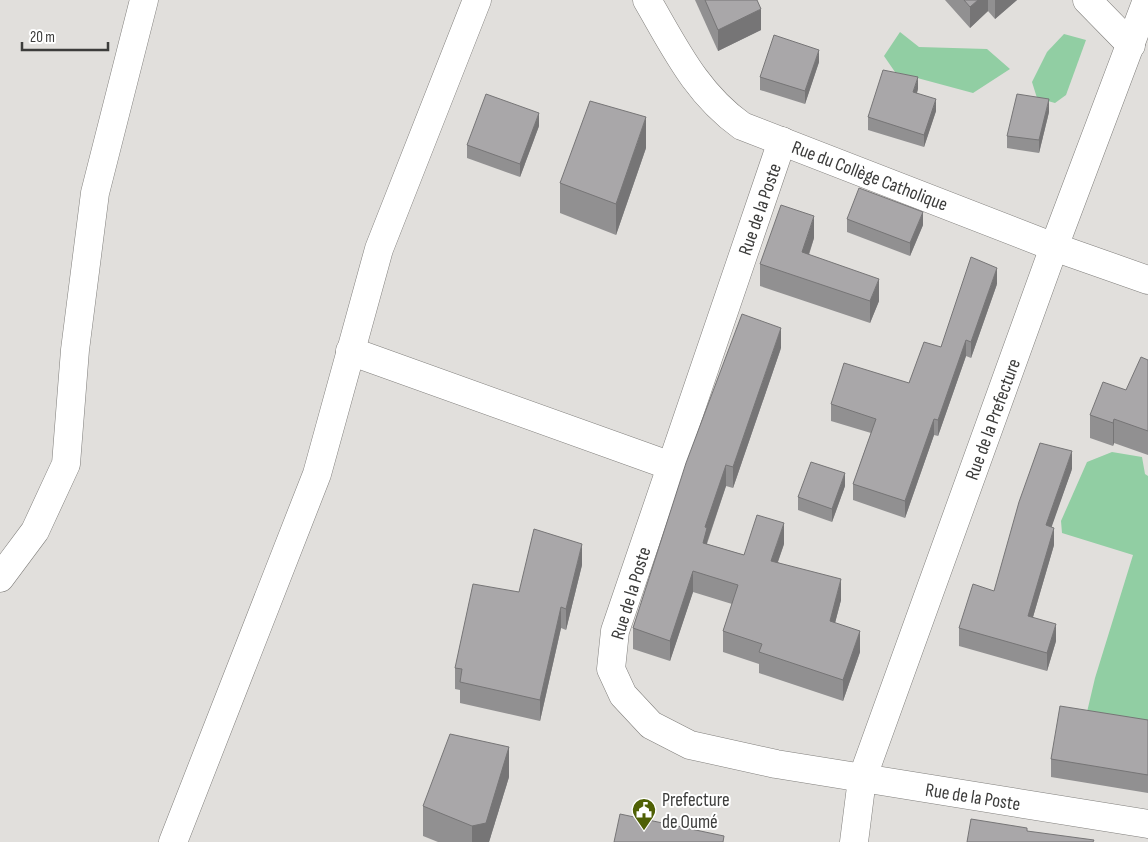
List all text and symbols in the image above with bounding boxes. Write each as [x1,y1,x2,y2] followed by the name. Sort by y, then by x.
[22,20,109,52] scale bar
[30,28,55,47] text: 20 m
[788,136,951,217] street label: Rue du Collège Catholique
[734,160,787,259] street label: Rue de la Poste
[961,356,1026,483] street label: Rue de la Prefecture
[606,544,656,643] street label: Rue de la Poste
[924,779,1022,816] street label: Rue de la Poste
[662,789,730,834] place label: Prefecture de Oumé
[631,797,657,831] public building icon: Prefecture de Oumé

